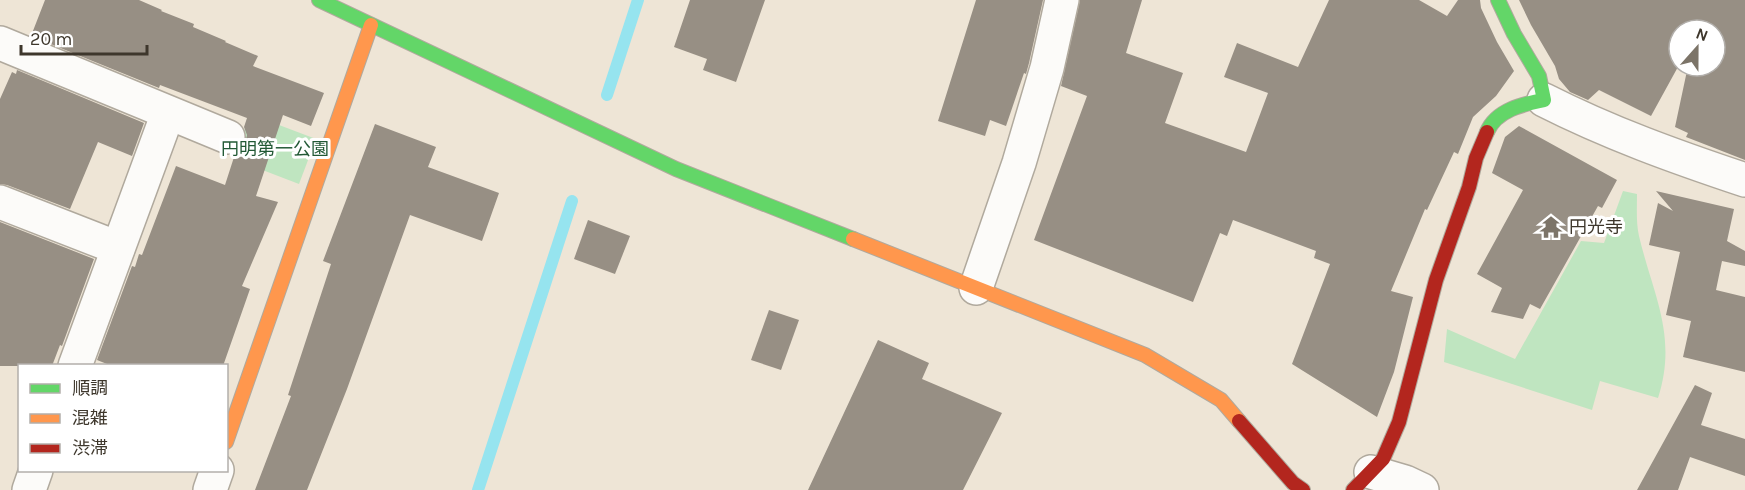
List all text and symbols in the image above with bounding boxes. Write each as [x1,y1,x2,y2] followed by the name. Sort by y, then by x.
[21,18,147,56] scale bar
[1667,18,1727,78] north arrow
[1693,24,1711,45] text: N
[30,28,72,50] text: 20 m
[221,138,329,160] park label: 円明第一公園
[1538,214,1564,240] temple icon: 円光寺
[1569,216,1623,238] place label: 円光寺
[18,364,228,472] legend
[72,377,108,399] text: 順調
[72,407,108,429] text: 混雑
[72,437,108,459] text: 渋滞

